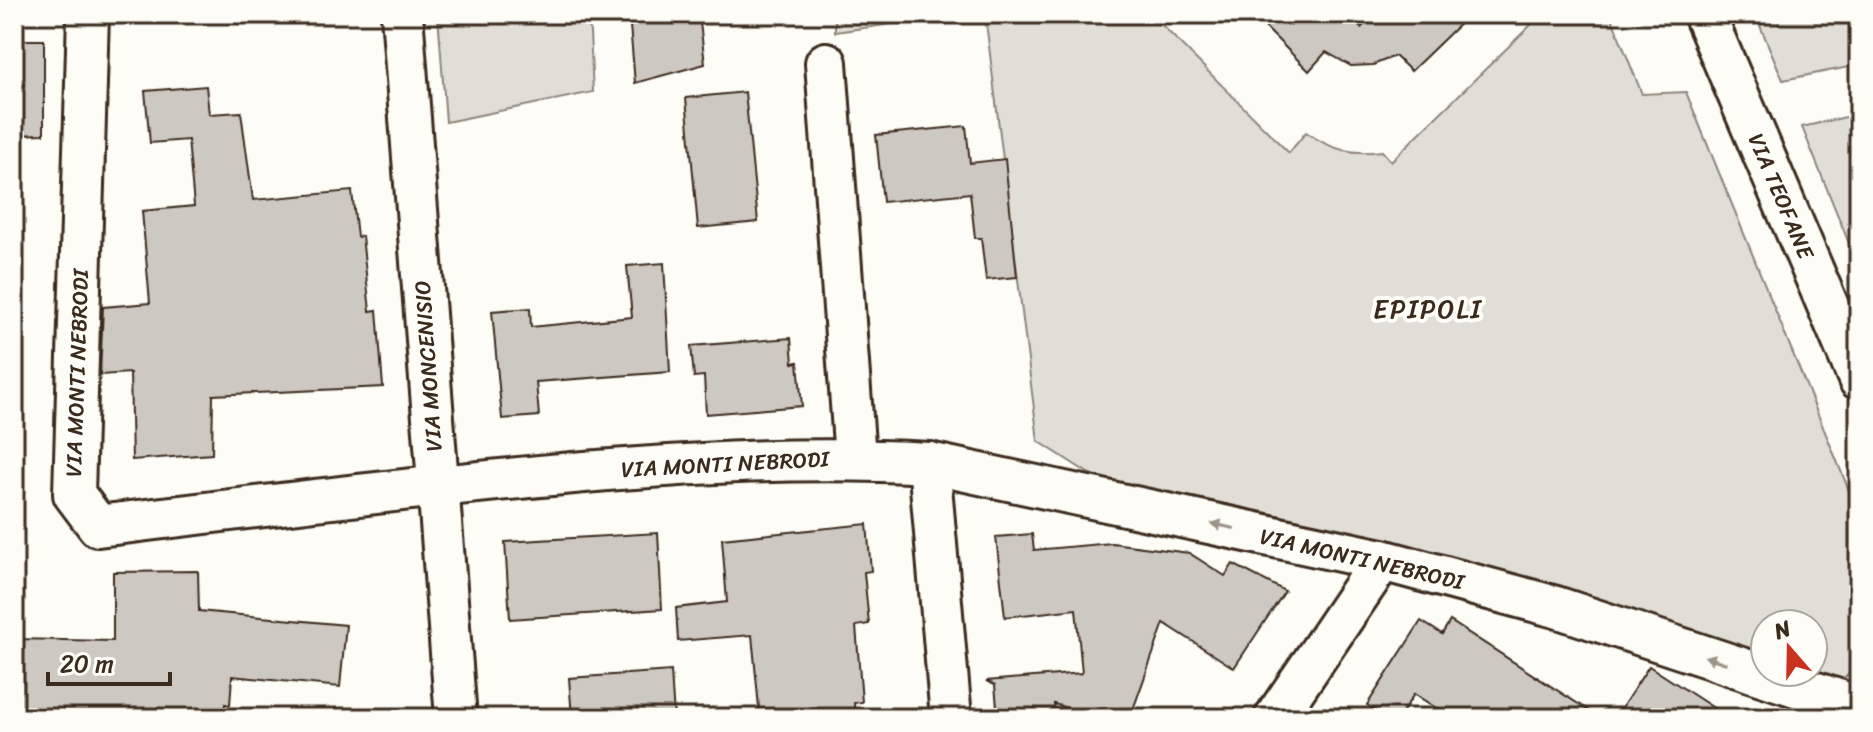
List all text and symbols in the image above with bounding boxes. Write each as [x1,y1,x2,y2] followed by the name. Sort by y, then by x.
[1737,127,1826,267] street label: VIA TEOFANE
[54,267,100,478] street label: VIA MONTI NEBRODI
[403,279,453,453] street label: VIA MONCENISIO
[1373,286,1483,332] district label: EPIPOLI
[620,439,831,489] street label: VIA MONTI NEBRODI
[1256,517,1469,602] street label: VIA MONTI NEBRODI
[1210,520,1235,532] one-way arrow
[1749,608,1829,688] north arrow
[1768,608,1797,651] text: N
[48,636,170,686] scale bar
[60,643,114,685] text: 20 m
[1704,653,1728,666] one-way arrow

